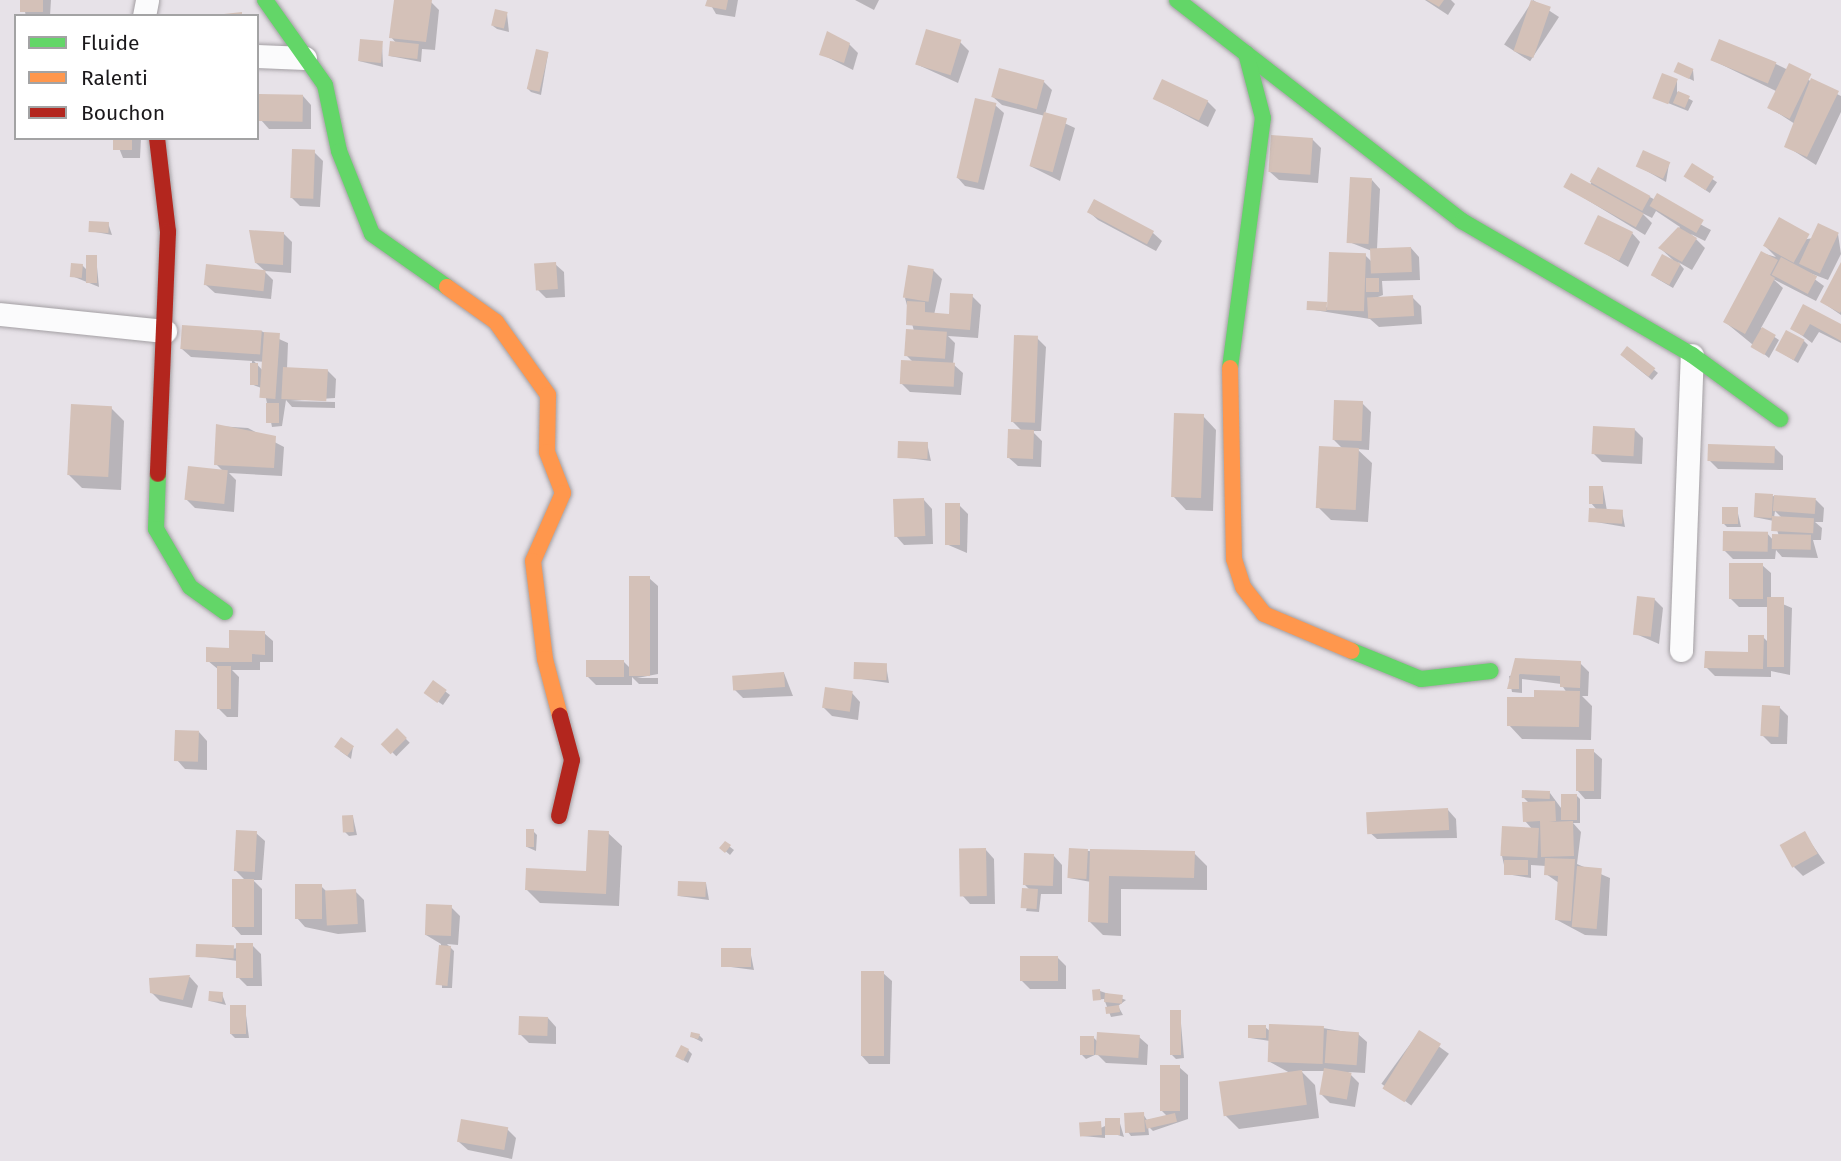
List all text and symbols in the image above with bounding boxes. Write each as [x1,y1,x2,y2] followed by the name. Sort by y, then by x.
[14,14,259,140] legend
[81,30,139,56] text: Fluide
[81,65,148,91] text: Ralenti
[81,100,165,126] text: Bouchon

